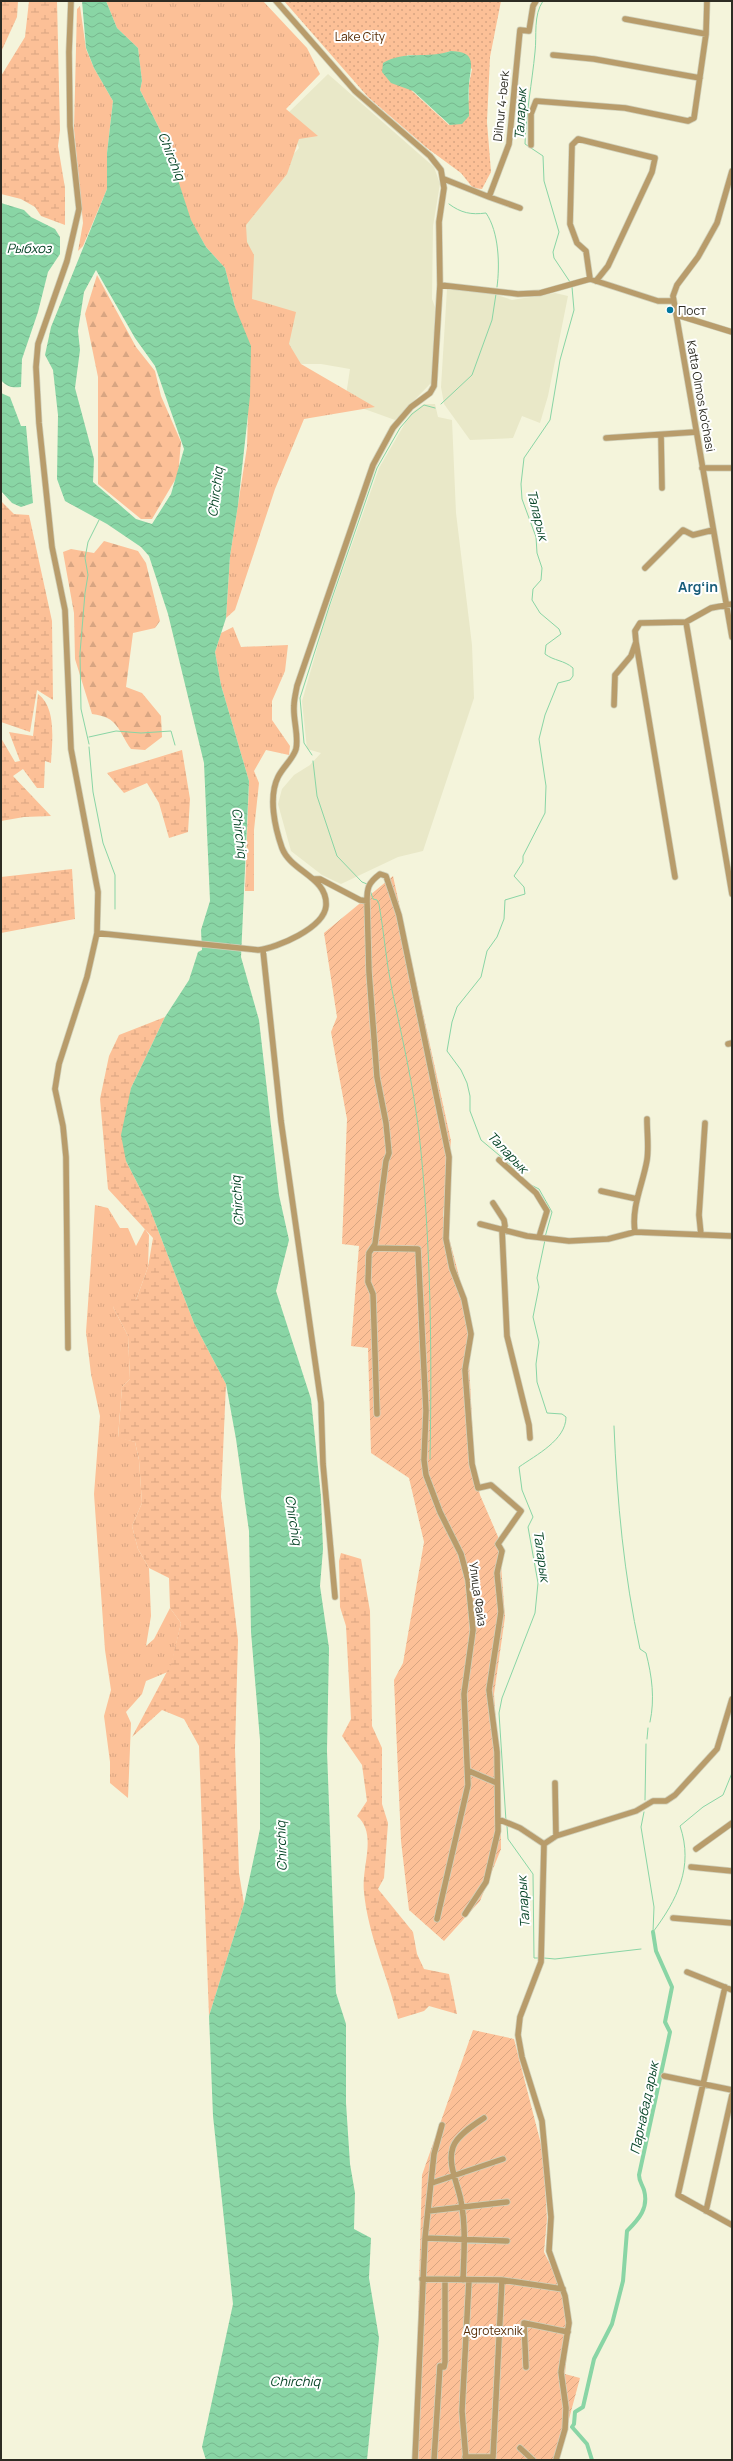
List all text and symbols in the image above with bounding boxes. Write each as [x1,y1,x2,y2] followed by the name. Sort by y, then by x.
[335,28,386,45] park label: Lake City
[489,69,513,142] street label: Dilnur 4-berk
[510,85,530,140] water label: Таларык
[154,129,190,184] water label: Chirchiq
[7,239,53,257] water label: Рыбхоз
[678,302,706,319] place label: Пост
[665,305,675,315] marker: Пост
[683,339,719,453] street label: Katta Olmos ko'chasi
[203,465,227,518] water label: Chirchiq
[523,488,554,545] water label: Таларык
[678,577,718,596] district label: Argʻin
[228,807,252,860] water label: Chirchiq
[484,1127,534,1179] water label: Таларык
[226,1174,248,1227] water label: Chirchiq
[281,1494,307,1548] water label: Chirchiq
[529,1529,555,1585] water label: Таларык
[465,1561,491,1627] street label: Улица Файз
[271,1819,291,1871] water label: Chirchiq
[512,1873,534,1928] water label: Таларык
[625,2058,663,2156] water label: Парнабад арык
[463,2322,524,2339] park label: Agrotexnik
[270,2372,321,2390] water label: Chirchiq

